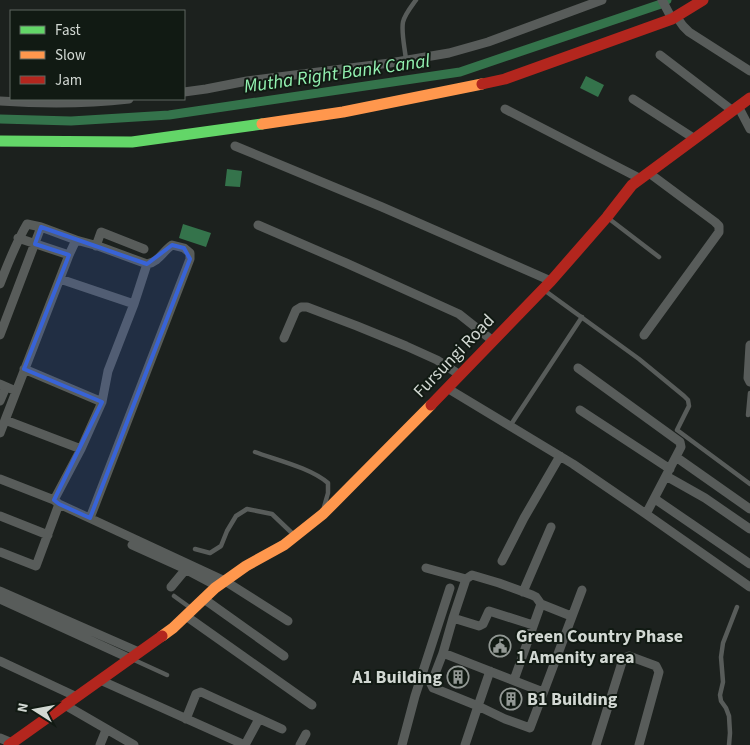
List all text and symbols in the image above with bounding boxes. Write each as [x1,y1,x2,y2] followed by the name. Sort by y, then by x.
[10,10,185,100] legend
[55,20,81,41] text: Fast
[55,45,86,66] text: Slow
[242,48,432,100] water label: Mutha Right Bank Canal
[55,70,82,91] text: Jam
[408,309,500,403] street label: Fursungi Road
[516,624,683,670] place label: Green Country Phase 1 Amenity area
[488,634,512,658] public building icon: Green Country Phase 1 Amenity area
[351,665,442,690] place label: A1 Building
[446,665,470,689] building icon: A1 Building
[10,685,60,735] north arrow
[499,687,523,711] building icon: B1 Building
[527,687,618,712] place label: B1 Building
[13,701,34,714] text: N

